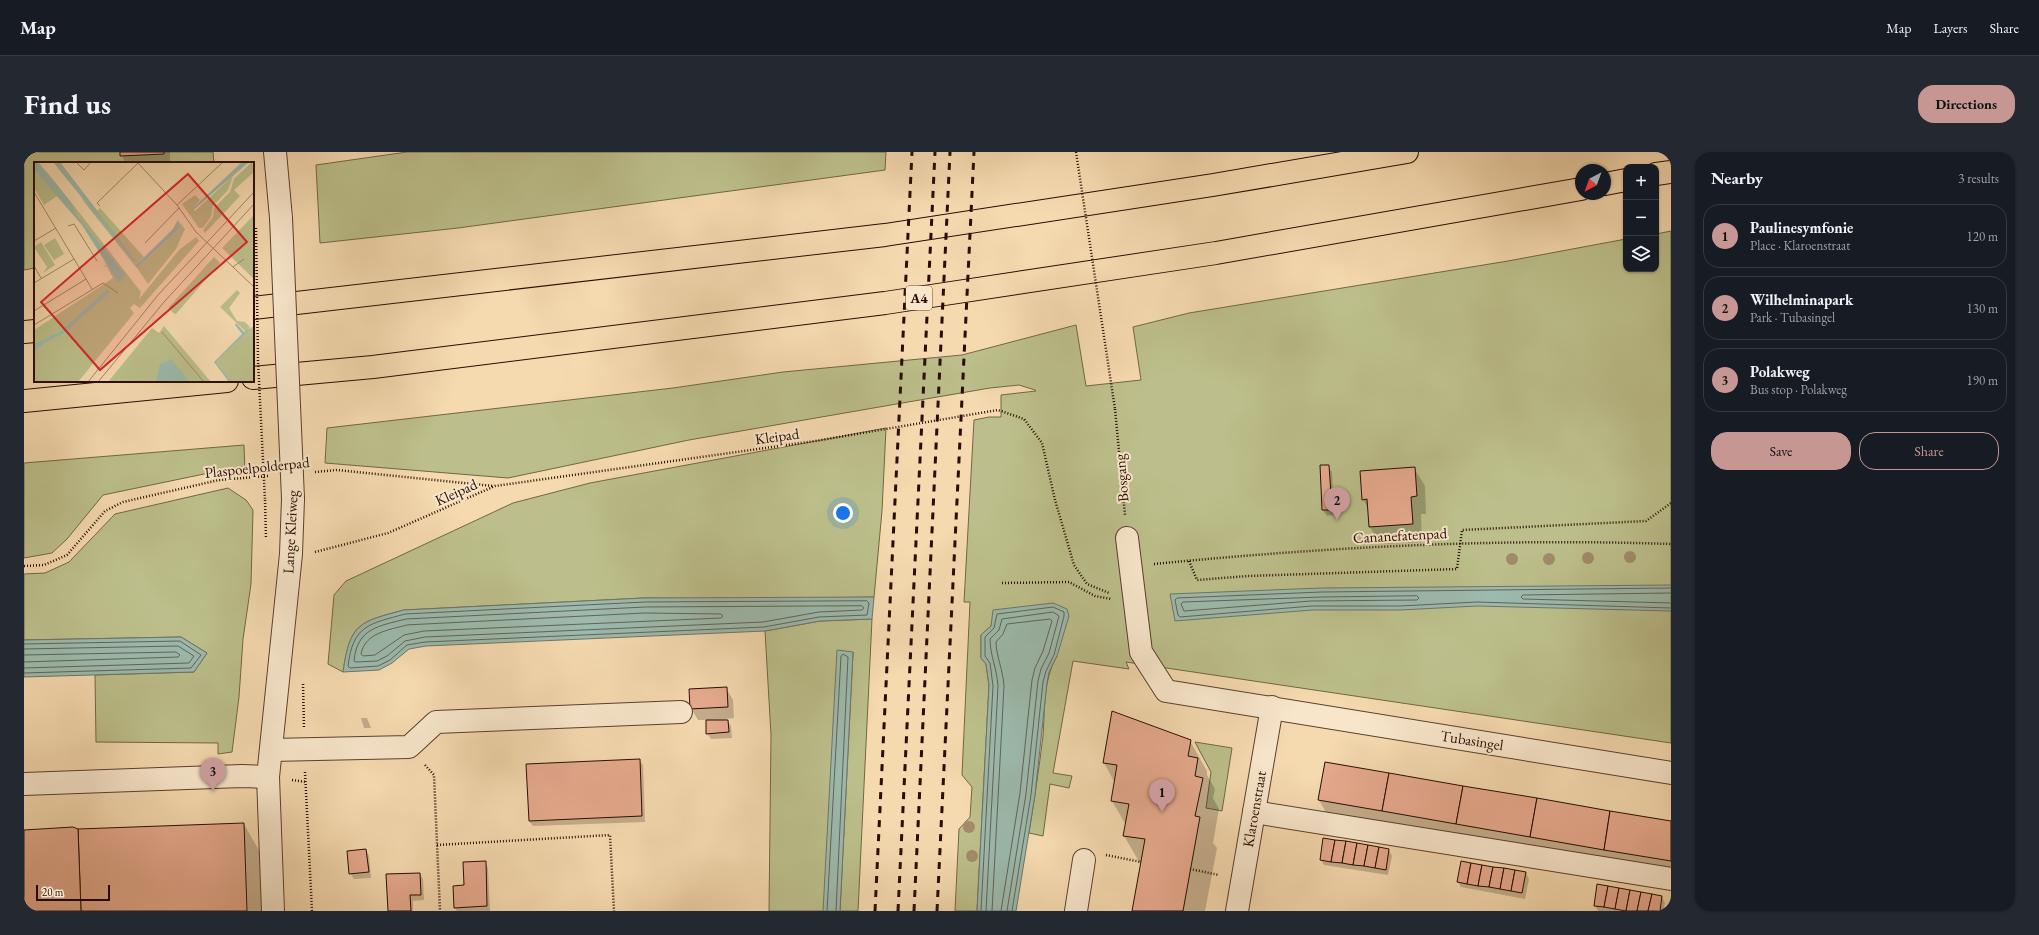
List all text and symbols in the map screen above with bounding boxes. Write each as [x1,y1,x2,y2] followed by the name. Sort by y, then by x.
[20,15,56,40] text: Map
[1886,19,1911,37] text: Map
[1933,19,1968,37] text: Layers
[1990,19,2019,37] text: Share
[1918,85,2015,123] button: Directions
[24,86,111,122] text: Find us
[34,162,254,382] inset map
[1575,164,1611,200] north arrow
[1623,164,1659,272] map controls
[1623,164,1659,200] button: +
[1711,167,1763,189] text: Nearby
[1958,170,1999,187] text: 3 results
[1623,200,1659,236] button: −
[1750,218,1853,237] text: Paulinesymfonie
[1722,228,1728,245] text: 1
[1967,228,1998,245] text: 120 m
[1623,236,1659,272] button: layers
[1750,237,1850,254] text: Place · Klaroenstraat
[906,286,932,310] road number: A4
[1750,290,1853,309] text: Wilhelminapark
[1722,300,1728,317] text: 2
[1967,300,1998,317] text: 130 m
[1750,309,1835,326] text: Park · Tubasingel
[1750,362,1810,381] text: Polakweg
[1722,372,1728,389] text: 3
[1967,372,1998,389] text: 190 m
[1750,381,1847,398] text: Bus stop · Polakweg
[754,423,801,448] street label: Kleipad
[1711,432,1851,470] button: Save
[1859,432,1999,470] button: Share
[204,452,311,482] street label: Plaspoelpolderpad
[1109,453,1133,503] street label: Bosgang
[432,474,481,510] street label: Kleipad
[1324,487,1350,520] pin: 2
[278,489,302,574] street label: Lange Kleiweg
[833,503,853,523] your location
[1352,523,1448,547] street label: Cananefatenpad
[1439,726,1505,754] street label: Tubasingel
[200,758,226,791] pin: 3
[1238,769,1270,849] street label: Klaroenstraat
[1149,779,1175,812] pin: 1
[36,883,110,902] scale bar
[42,885,63,899] text: 20 m

